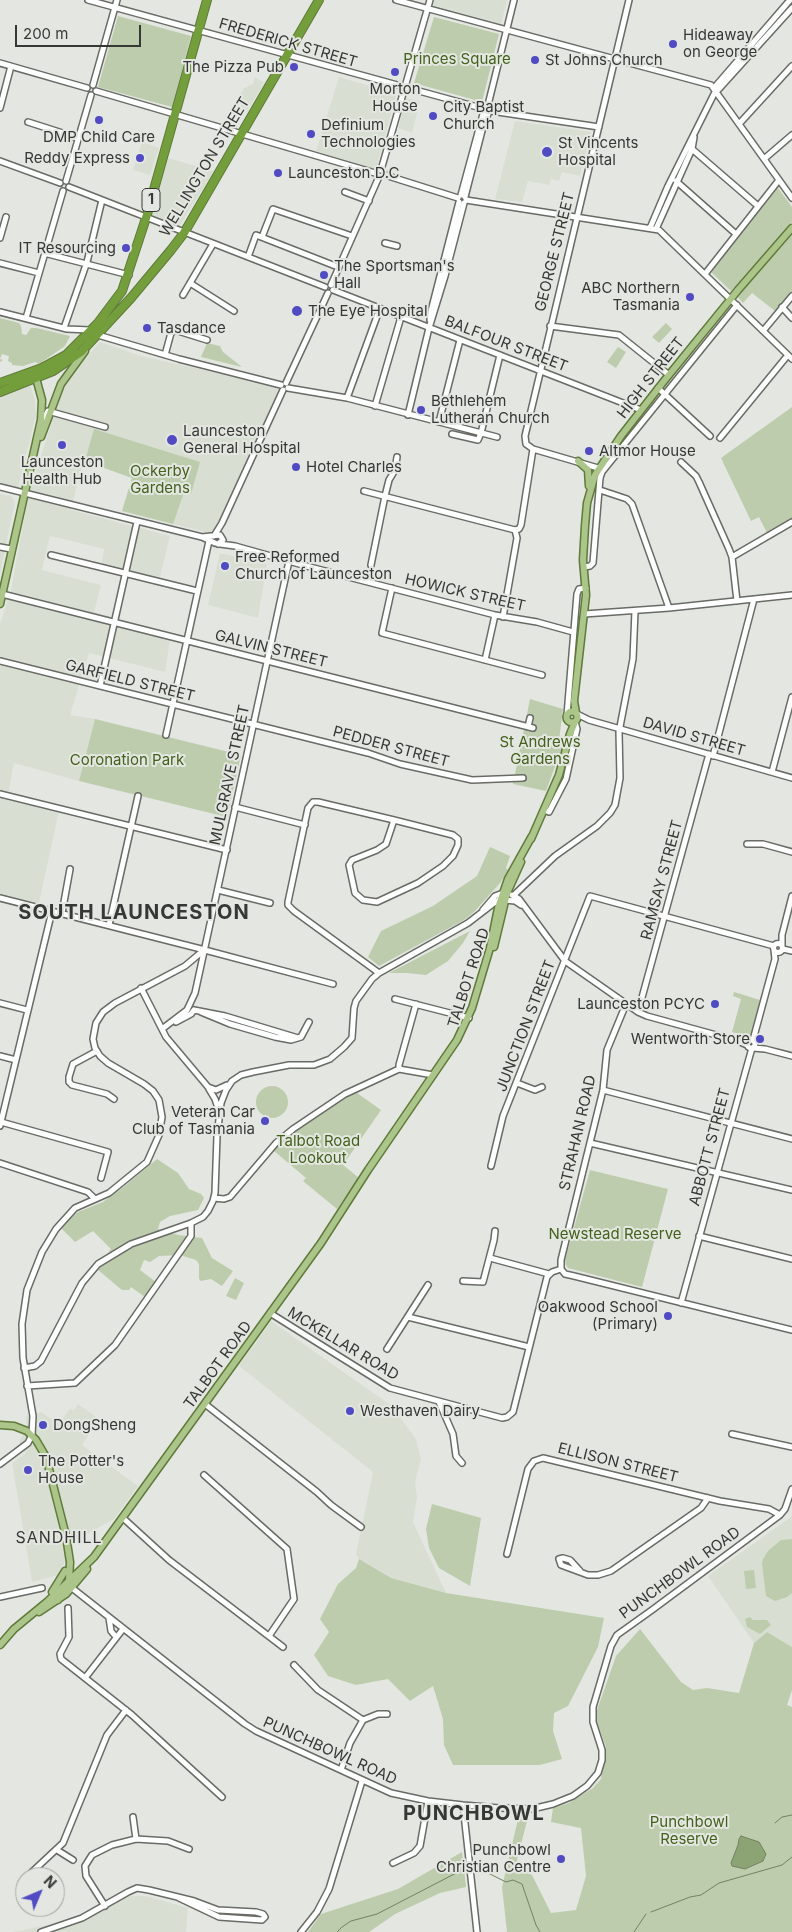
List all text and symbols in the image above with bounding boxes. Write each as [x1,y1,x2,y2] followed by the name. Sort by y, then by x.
[18,15,144,47] scale bar
[217,15,359,71] street label: FREDERICK STREET
[23,24,68,43] text: 200 m
[683,26,757,61] place label: Hideaway on George
[667,38,679,50] marker: Hideaway on George
[403,50,511,68] park label: Princes Square
[545,51,663,69] place label: St Johns Church
[529,54,541,66] marker: St Johns Church
[182,58,284,76] place label: The Pizza Pub
[288,61,300,73] marker: The Pizza Pub
[389,66,401,78] marker: Morton House
[369,80,421,115] place label: Morton House
[156,94,254,240] street label: WELLINGTON STREET
[443,98,524,133] place label: City Baptist Church
[427,110,439,122] marker: City Baptist Church
[93,114,105,126] marker: DMP Child Care
[321,116,416,151] place label: Definium Technologies
[43,128,155,146] place label: DMP Child Care
[305,128,317,140] marker: Definium Technologies
[558,134,638,169] place label: St Vincents Hospital
[540,145,554,159] marker: St Vincents Hospital
[24,149,130,167] place label: Reddy Express
[134,152,146,164] marker: Reddy Express
[288,164,399,182] place label: Launceston D.C
[272,167,284,179] marker: Launceston D.C
[142,188,160,212] road number: 1
[531,190,579,314] street label: GEORGE STREET
[18,239,116,257] place label: IT Resourcing
[120,242,132,254] marker: IT Resourcing
[334,257,455,292] place label: The Sportsman's Hall
[318,269,330,281] marker: The Sportsman's Hall
[581,279,680,314] place label: ABC Northern Tasmania
[684,291,696,303] marker: ABC Northern Tasmania
[308,302,428,320] place label: The Eye Hospital
[290,304,304,318] marker: The Eye Hospital
[442,312,570,376] street label: BALFOUR STREET
[157,319,226,337] place label: Tasdance
[141,322,153,334] marker: Tasdance
[614,334,688,422] street label: HIGH STREET
[431,392,550,427] place label: Bethlehem Lutheran Church
[415,404,427,416] marker: Bethlehem Lutheran Church
[183,422,300,457] place label: Launceston General Hospital
[165,433,179,447] marker: Launceston General Hospital
[56,439,68,451] marker: Launceston Health Hub
[599,442,696,460] place label: Altmor House
[583,445,595,457] marker: Altmor House
[21,453,103,488] place label: Launceston Health Hub
[306,458,402,476] place label: Hotel Charles
[290,461,302,473] marker: Hotel Charles
[130,462,190,497] park label: Ockerby Gardens
[235,548,392,583] place label: Free Reformed Church of Launceston
[219,560,231,572] marker: Free Reformed Church of Launceston
[403,570,527,616] street label: HOWICK STREET
[213,626,329,672] street label: GALVIN STREET
[63,656,197,706] street label: GARFIELD STREET
[206,703,254,847] street label: MULGRAVE STREET
[641,714,747,760] street label: DAVID STREET
[331,723,451,771] street label: PEDDER STREET
[499,733,581,768] park label: St Andrews Gardens
[70,751,184,769] park label: Coronation Park
[637,818,687,942] street label: RAMSAY STREET
[16,901,252,925] district label: SOUTH LAUNCESTON
[444,926,494,1030] street label: TALBOT ROAD
[493,958,559,1094] street label: JUNCTION STREET
[577,995,705,1013] place label: Launceston PCYC
[709,998,721,1010] marker: Launceston PCYC
[631,1030,750,1048] place label: Wentworth Store
[754,1033,766,1045] marker: Wentworth Store
[556,1073,600,1193] street label: STRAHAN ROAD
[686,1086,734,1208] street label: ABBOTT STREET
[132,1103,255,1138] place label: Veteran Car Club of Tasmania
[259,1115,271,1127] marker: Veteran Car Club of Tasmania
[276,1132,360,1167] park label: Talbot Road Lookout
[548,1225,682,1243] park label: Newstead Reserve
[538,1298,658,1333] place label: Oakwood School (Primary)
[284,1304,402,1384] street label: MCKELLAR ROAD
[662,1310,674,1322] marker: Oakwood School (Primary)
[180,1318,256,1412] street label: TALBOT ROAD
[360,1402,480,1420] place label: Westhaven Dairy
[344,1405,356,1417] marker: Westhaven Dairy
[53,1416,136,1434] place label: DongSheng
[37,1419,49,1431] marker: DongSheng
[556,1439,680,1487] street label: ELLISON STREET
[38,1452,124,1487] place label: The Potter's House
[22,1464,34,1476] marker: The Potter's House
[616,1523,744,1623] street label: PUNCHBOWL ROAD
[14,1528,104,1548] district label: SANDHILL
[260,1713,400,1789] street label: PUNCHBOWL ROAD
[402,1802,546,1826] district label: PUNCHBOWL
[650,1813,728,1848] park label: Punchbowl Reserve
[436,1841,551,1876] place label: Punchbowl Christian Centre
[555,1853,567,1865] marker: Punchbowl Christian Centre
[15,1867,65,1917] north arrow
[40,1872,60,1892] text: N

